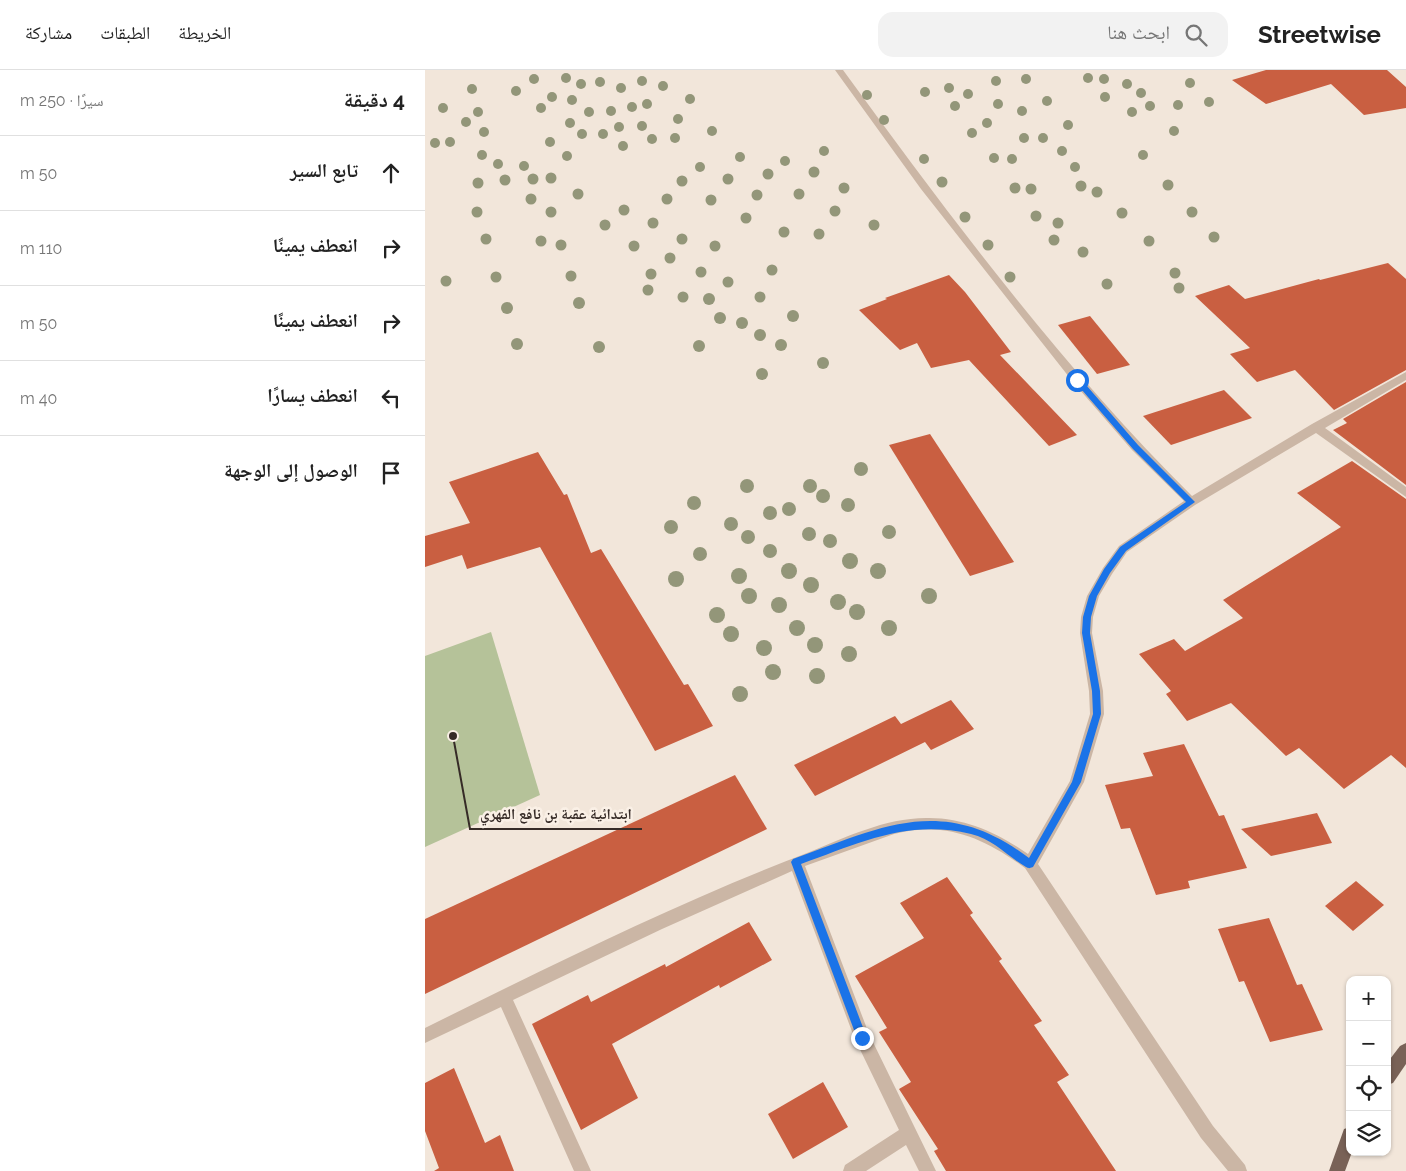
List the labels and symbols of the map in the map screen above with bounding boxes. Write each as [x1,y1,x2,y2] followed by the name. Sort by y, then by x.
[1066,369,1089,392] route start
[470,799,642,829] callout: ابتدائية عقبة بن نافع الفهري
[480,805,632,826] text: ابتدائية عقبة بن نافع الفهري
[851,1027,874,1050] route end

